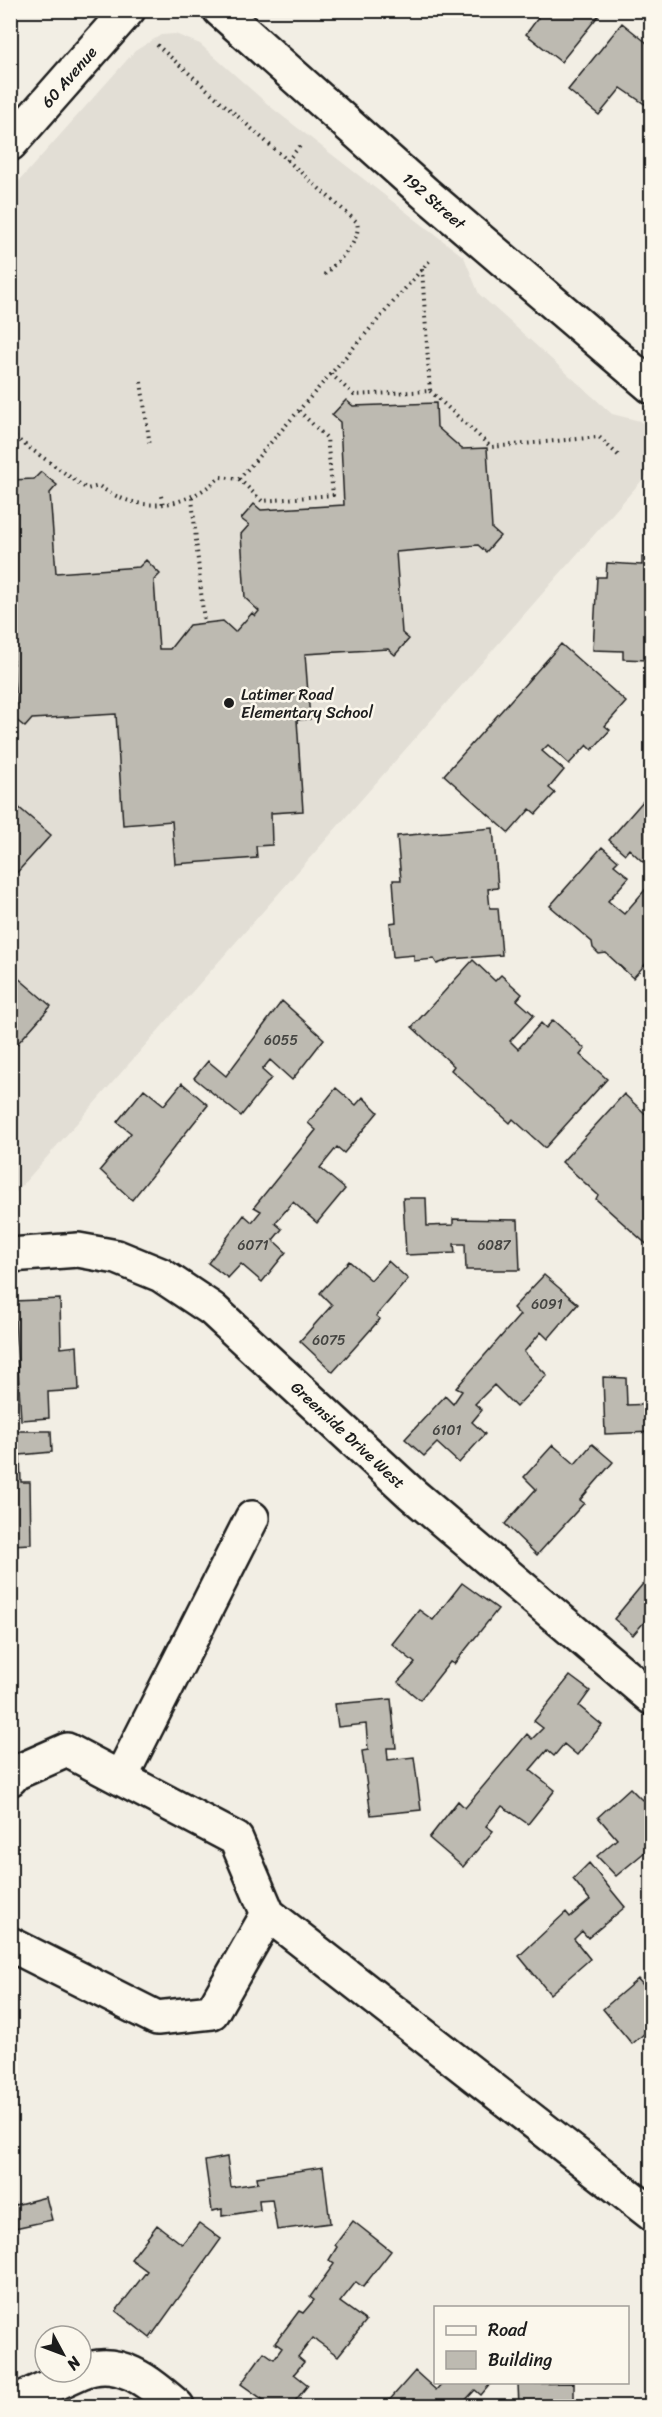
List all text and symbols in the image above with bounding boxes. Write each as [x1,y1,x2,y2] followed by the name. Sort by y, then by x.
[34,39,105,115] street label: 60 Avenue
[396,165,473,237] street label: 192 Street
[241,680,373,727] place label: Latimer Road Elementary School
[222,696,236,710] marker: Latimer Road Elementary School
[264,1028,298,1053] house number: 6055
[238,1233,268,1258] house number: 6071
[477,1233,512,1258] house number: 6087
[531,1292,563,1317] house number: 6091
[312,1328,346,1353] house number: 6075
[284,1374,412,1496] street label: Greenside Drive West
[433,1418,461,1443] house number: 6101
[434,2306,629,2384] legend
[488,2314,528,2346] text: Road
[33,2324,93,2384] north arrow
[488,2344,552,2376] text: Building
[59,2349,89,2378] text: N

